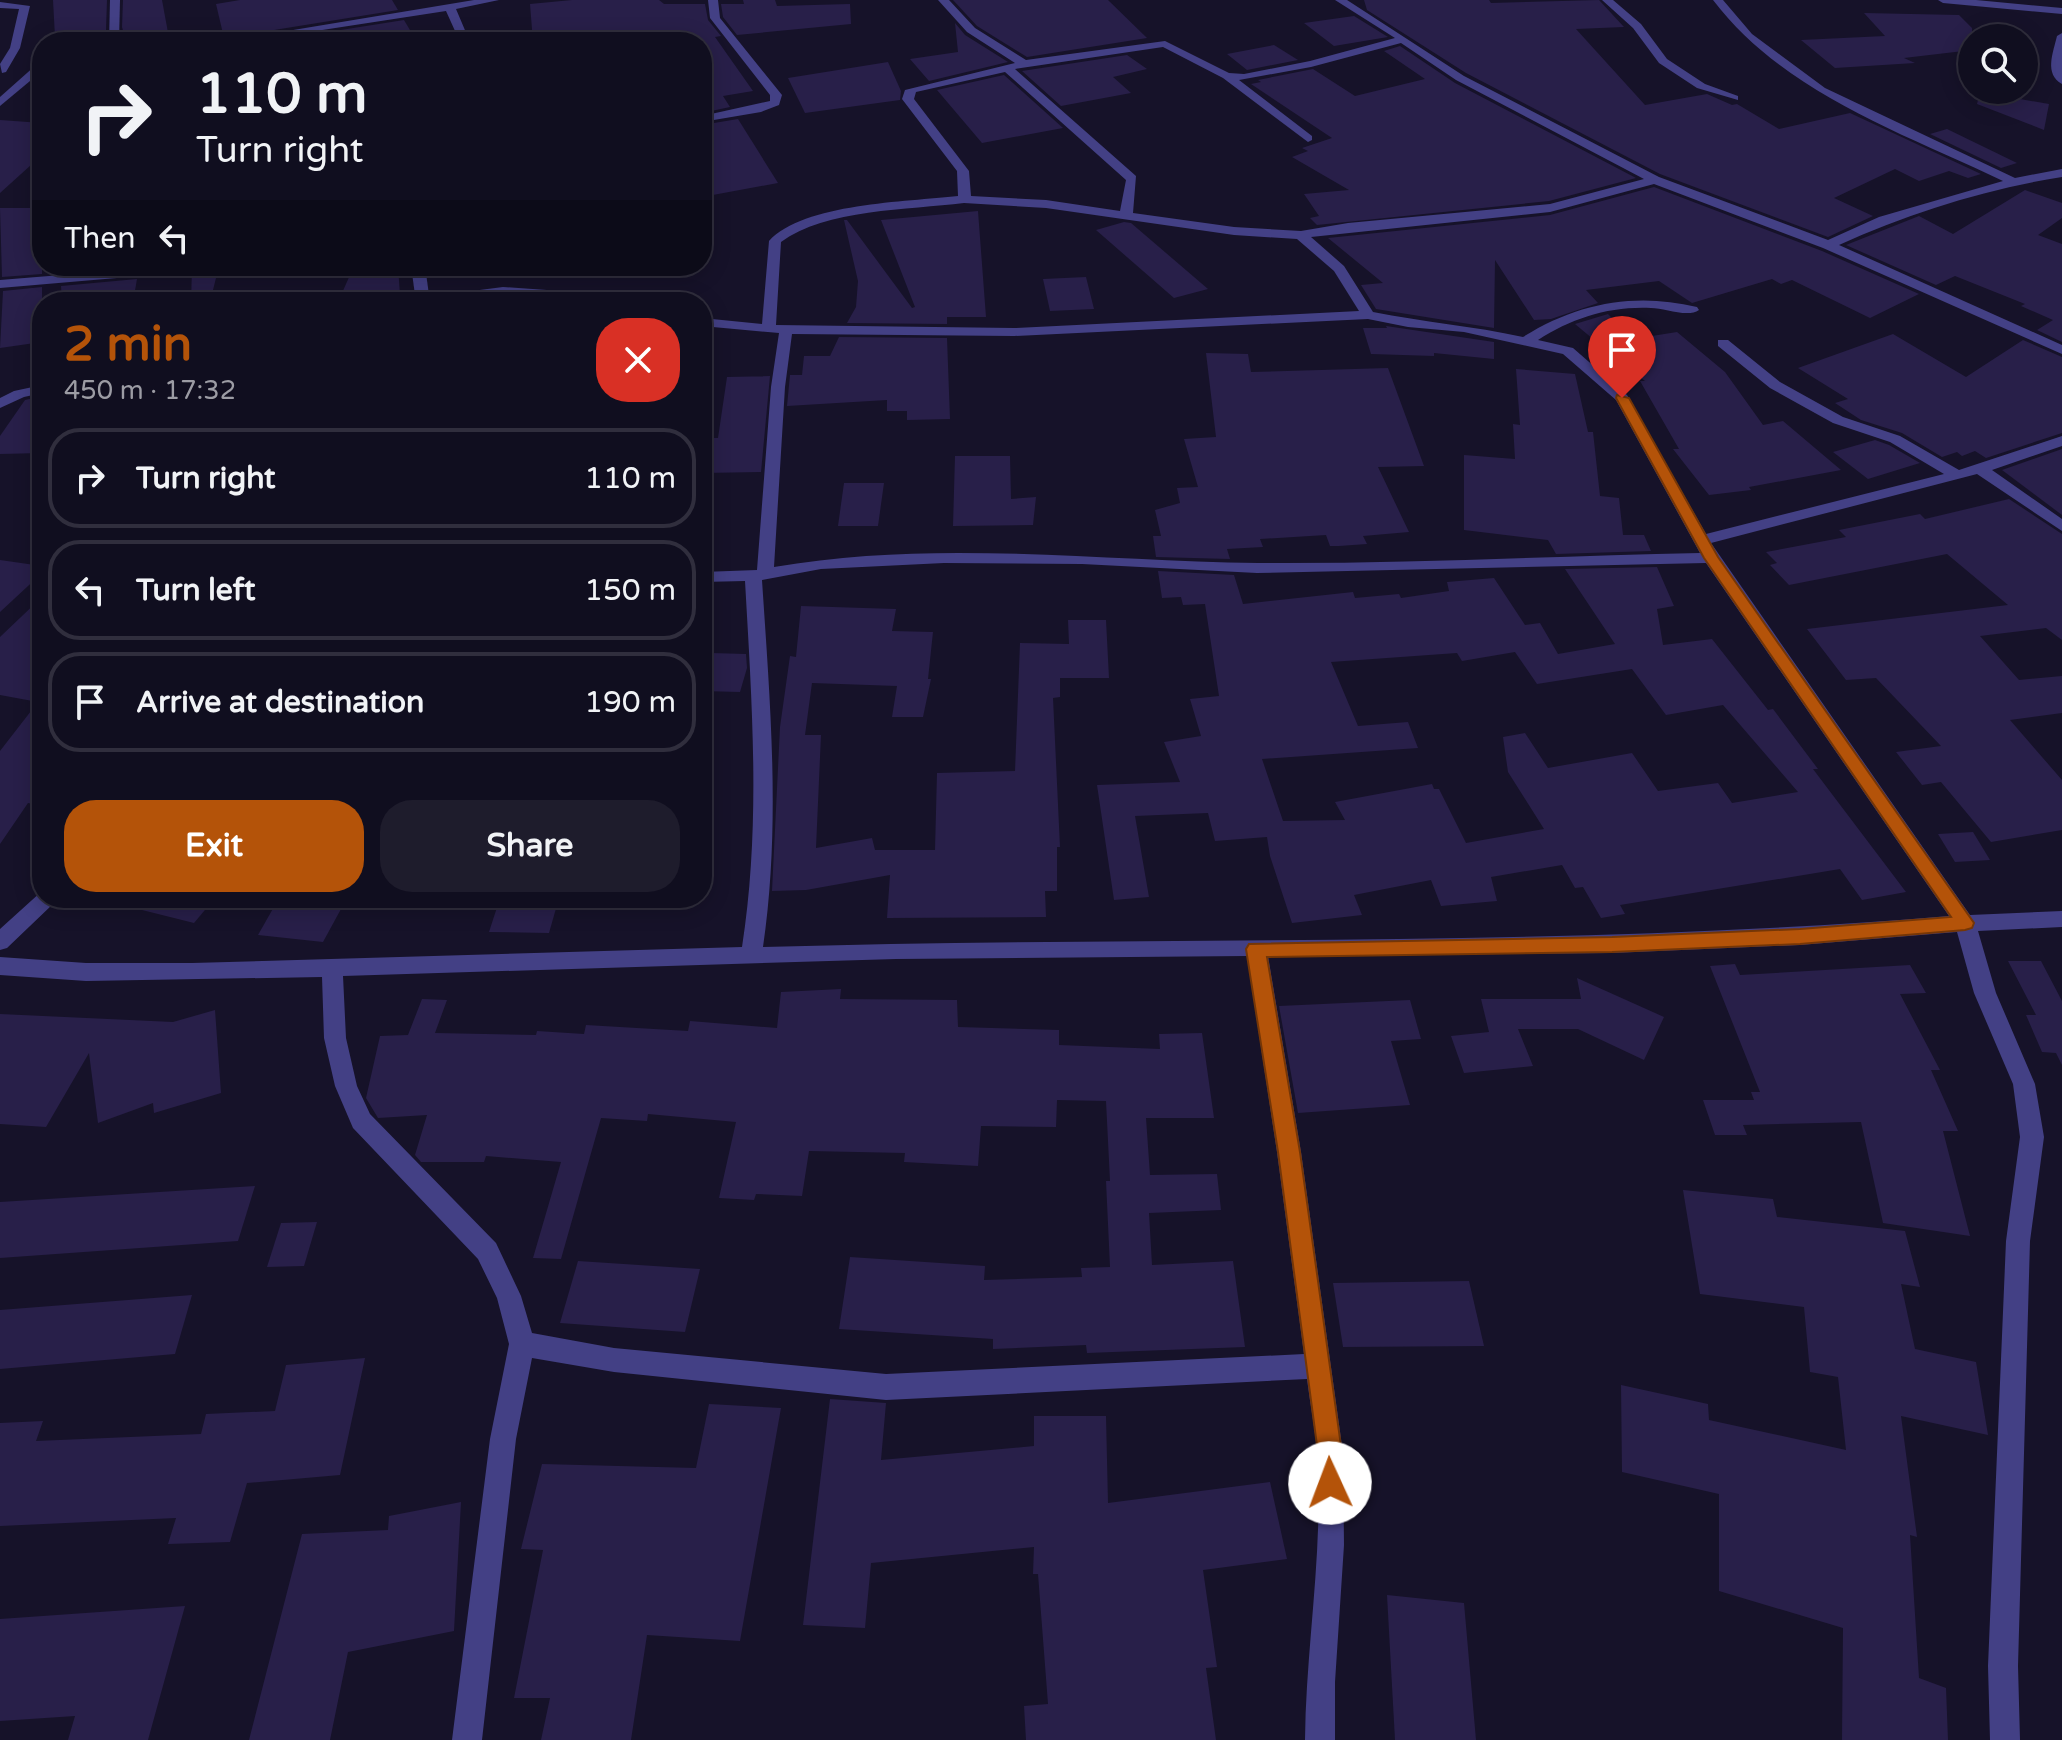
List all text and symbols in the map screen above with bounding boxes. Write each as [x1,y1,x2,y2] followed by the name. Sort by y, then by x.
[1958,24,2038,104] map controls
[1958,24,2038,104] button: search
[196,61,367,128] text: 110 m
[64,64,168,168] icon: right
[196,129,363,172] text: Turn right
[152,216,196,260] icon: left
[64,220,136,257] text: Then
[64,316,192,374] text: 2 min
[1588,316,1656,398] pin
[596,318,680,402] button: close
[1600,328,1644,372] icon: arrive
[64,375,236,406] text: 450 m · 17:32
[68,456,112,500] icon: right
[136,460,276,497] text: Turn right
[584,460,676,497] text: 110 m
[68,568,112,612] icon: left
[136,572,255,609] text: Turn left
[584,572,676,609] text: 150 m
[68,680,112,724] icon: arrive
[136,684,424,721] text: Arrive at destination
[584,684,676,721] text: 190 m
[64,800,364,892] button: Exit
[380,800,680,892] button: Share
[1288,1441,1372,1525] position arrow

